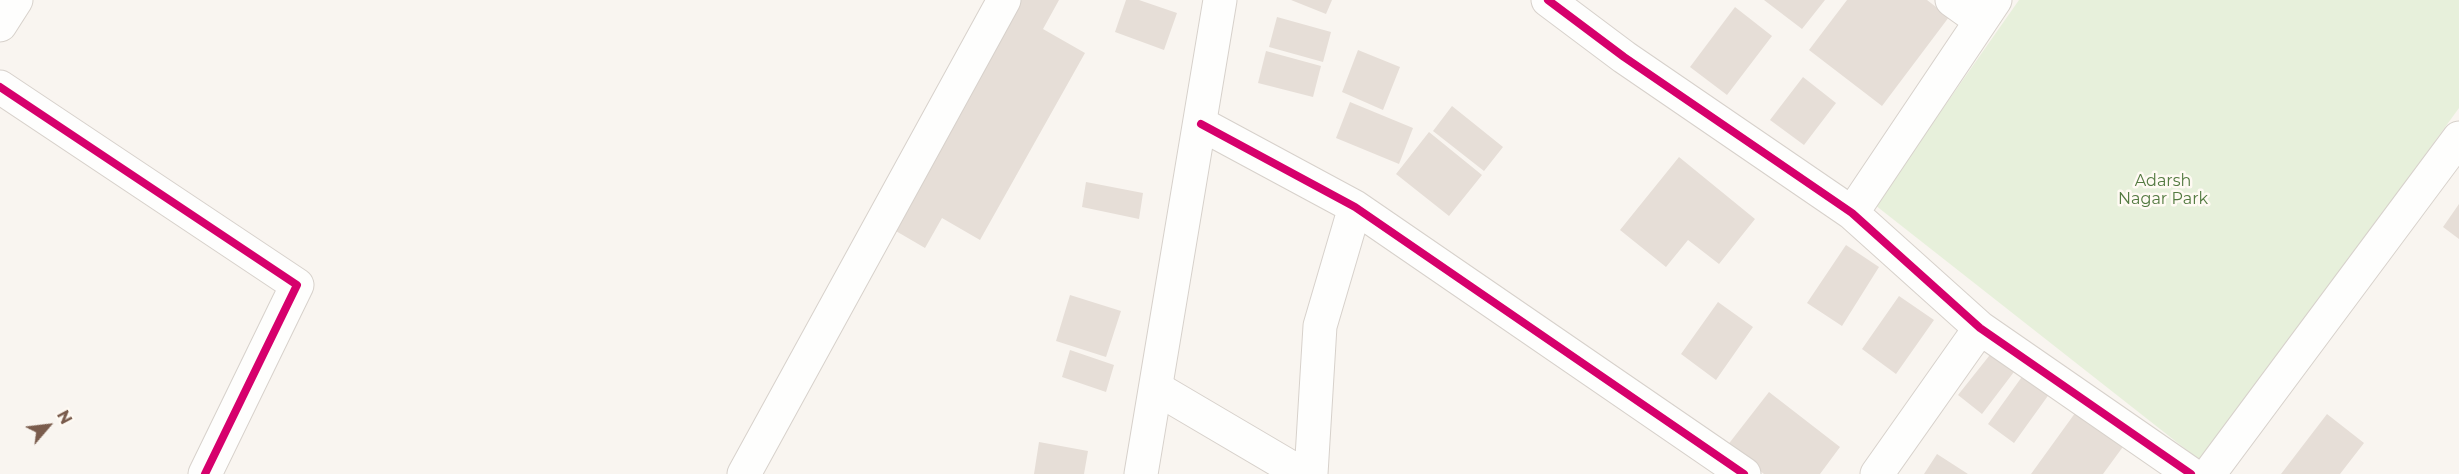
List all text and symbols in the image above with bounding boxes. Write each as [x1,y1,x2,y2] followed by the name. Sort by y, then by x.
[2118,171,2208,209] park label: Adarsh Nagar Park
[18,396,78,456] north arrow
[53,407,76,427] text: N

